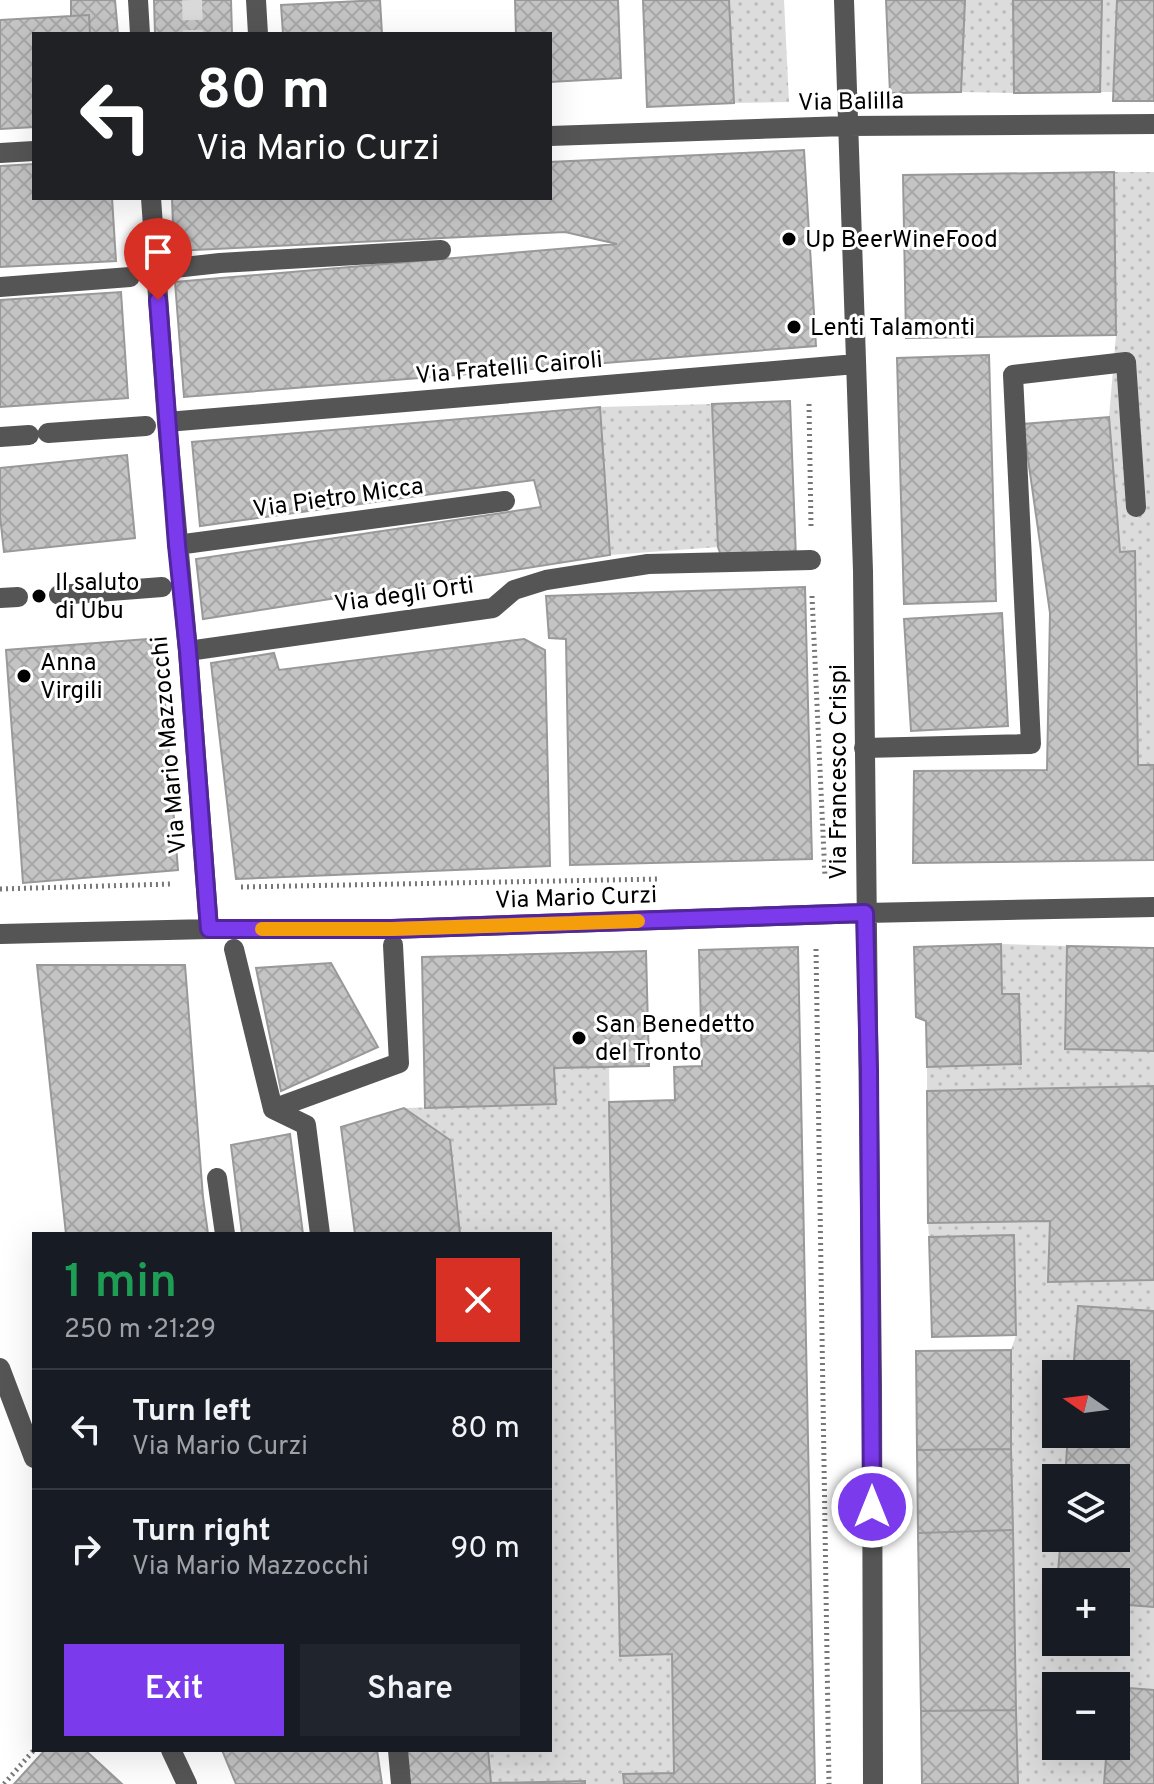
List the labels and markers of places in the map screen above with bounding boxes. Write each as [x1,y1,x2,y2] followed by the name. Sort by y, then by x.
[124,218,192,300] pin
[805,226,998,256] place label: Up BeerWineFood
[780,230,798,248] marker: Up BeerWineFood
[810,314,975,344] place label: Lenti Talamonti
[785,318,803,336] marker: Lenti Talamonti
[55,569,139,627] place label: Il saluto di Ubu
[30,587,48,605] marker: Il saluto di Ubu
[40,649,102,707] place label: Anna Virgili
[15,667,33,685] marker: Anna Virgili
[595,1011,755,1069] place label: San Benedetto del Tronto
[570,1029,588,1047] marker: San Benedetto del Tronto

